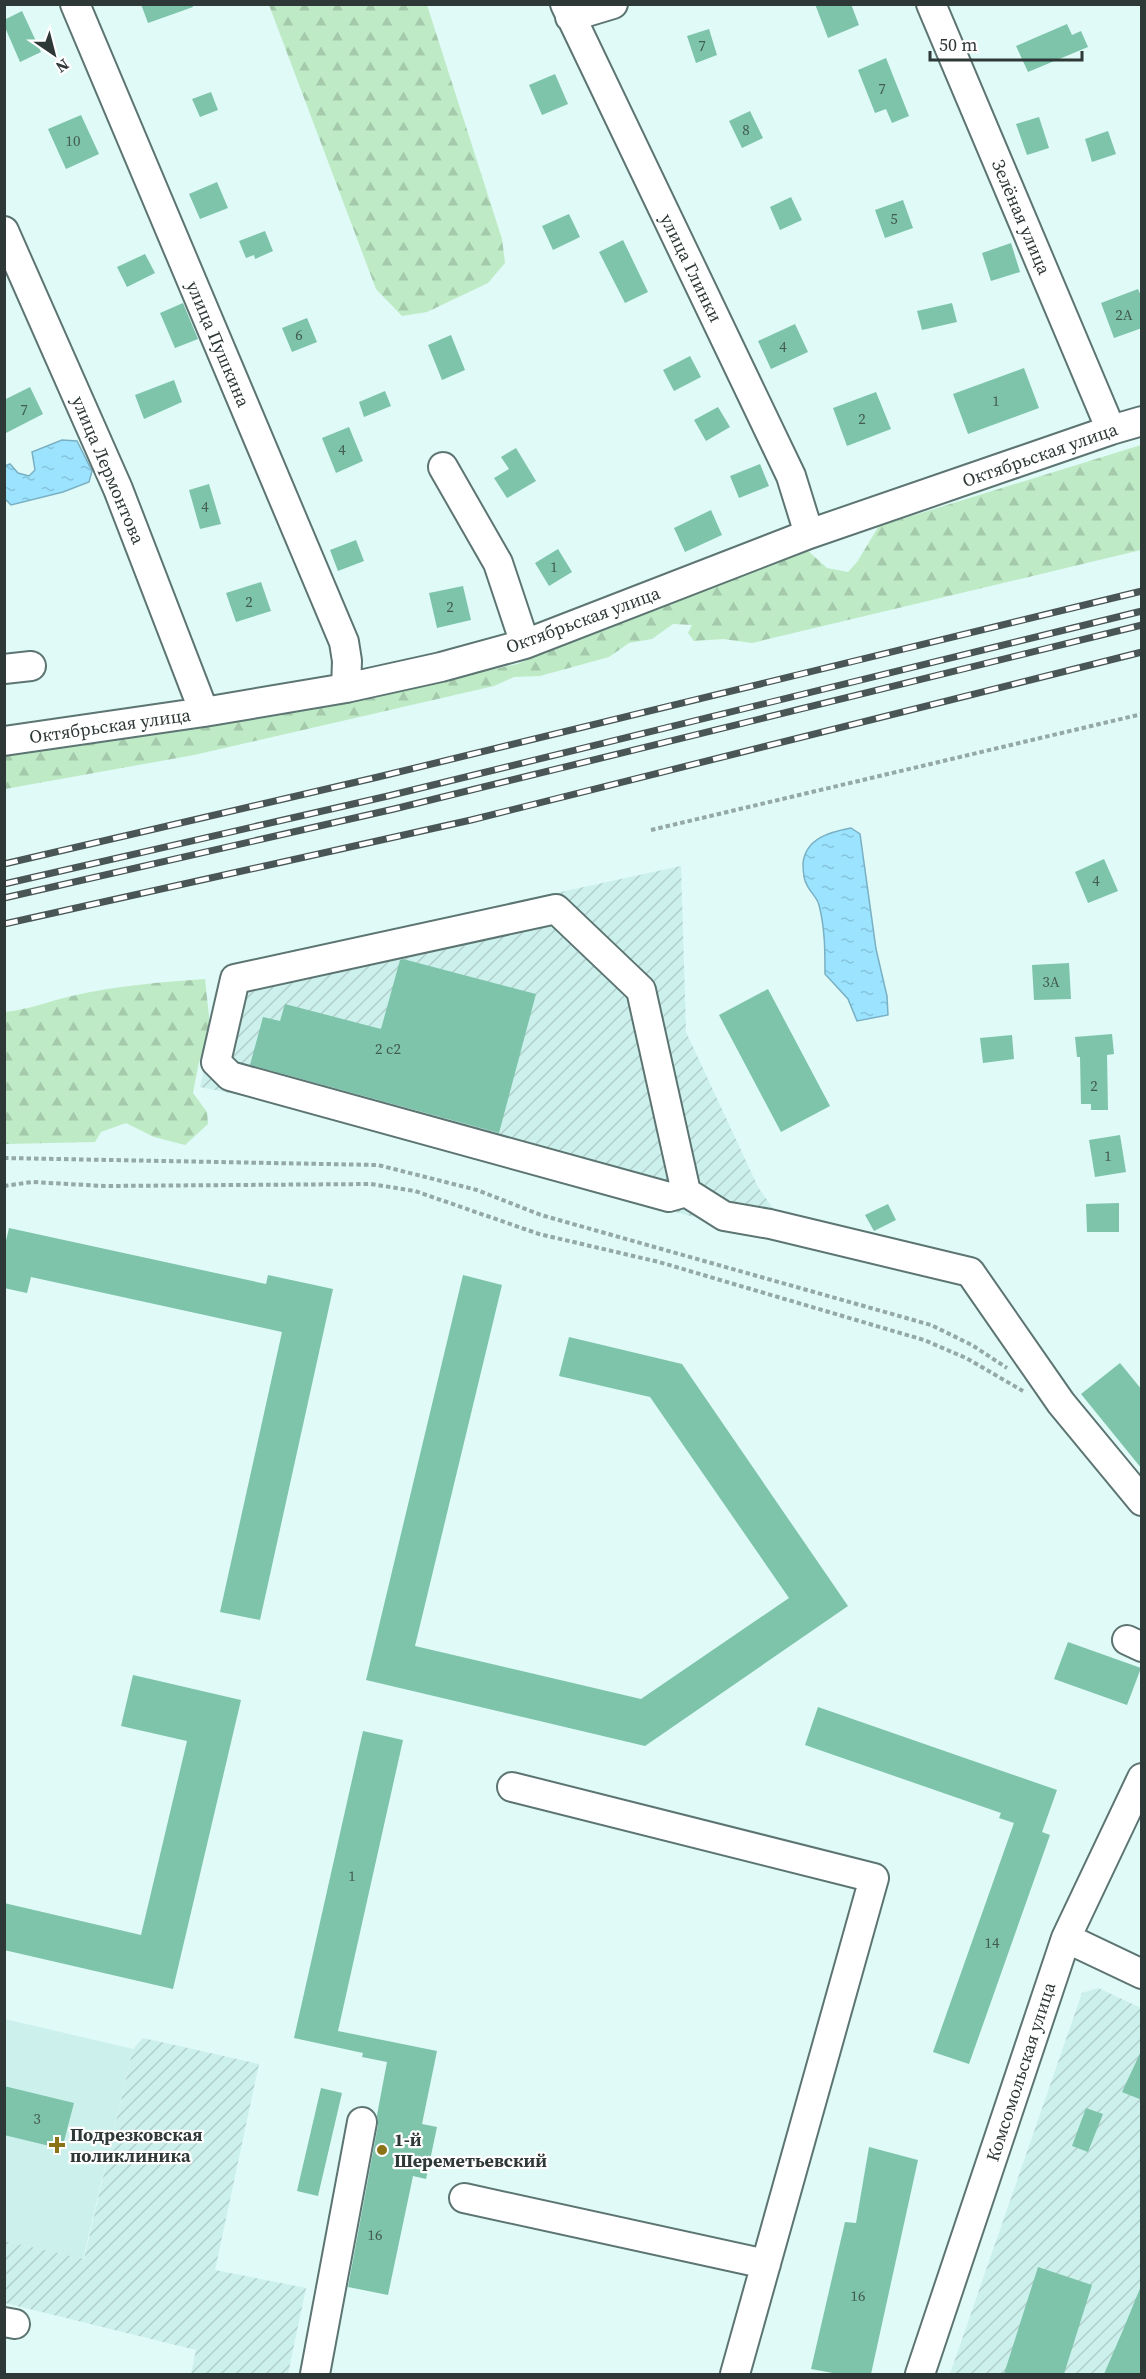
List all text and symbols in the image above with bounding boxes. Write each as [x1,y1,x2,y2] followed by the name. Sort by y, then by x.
[24,24,84,84] north arrow
[930,24,1082,62] scale bar
[939,32,977,57] text: 50 m
[698,35,706,56] house number: 7
[51,54,74,79] text: N
[878,78,886,99] house number: 7
[742,119,750,140] house number: 8
[65,130,81,151] house number: 10
[986,155,1057,279] street label: Зелёная улица
[890,208,898,229] house number: 5
[654,209,729,326] street label: улица Глинки
[181,277,257,412] street label: улица Пушкина
[1115,304,1133,325] house number: 2А
[295,324,303,345] house number: 6
[779,336,787,357] house number: 4
[992,390,1000,411] house number: 1
[66,392,151,548] street label: улица Лермонтова
[20,399,28,420] house number: 7
[858,408,866,429] house number: 2
[959,416,1122,493] street label: Октябрьская улица
[338,439,346,460] house number: 4
[201,496,209,517] house number: 4
[550,556,558,577] house number: 1
[502,580,664,659] street label: Октябрьская улица
[245,591,253,612] house number: 2
[446,596,454,617] house number: 2
[28,702,193,749] street label: Октябрьская улица
[1092,870,1100,891] house number: 4
[1042,971,1060,992] house number: 3А
[375,1038,401,1059] house number: 2 с2
[1090,1075,1098,1096] house number: 2
[1104,1145,1112,1166] house number: 1
[348,1865,356,1886] house number: 1
[984,1932,1000,1953] house number: 14
[980,1978,1062,2165] street label: Комсомольская улица
[33,2108,41,2129] house number: 3
[70,2122,203,2168] place label: Подрезковская поликлиника
[394,2127,547,2173] place label: 1-й Шереметьевский
[48,2136,66,2154] marker: Подрезковская поликлиника
[375,2143,389,2157] marker: 1-й Шереметьевский
[367,2224,383,2245] house number: 16
[850,2285,866,2306] house number: 16

